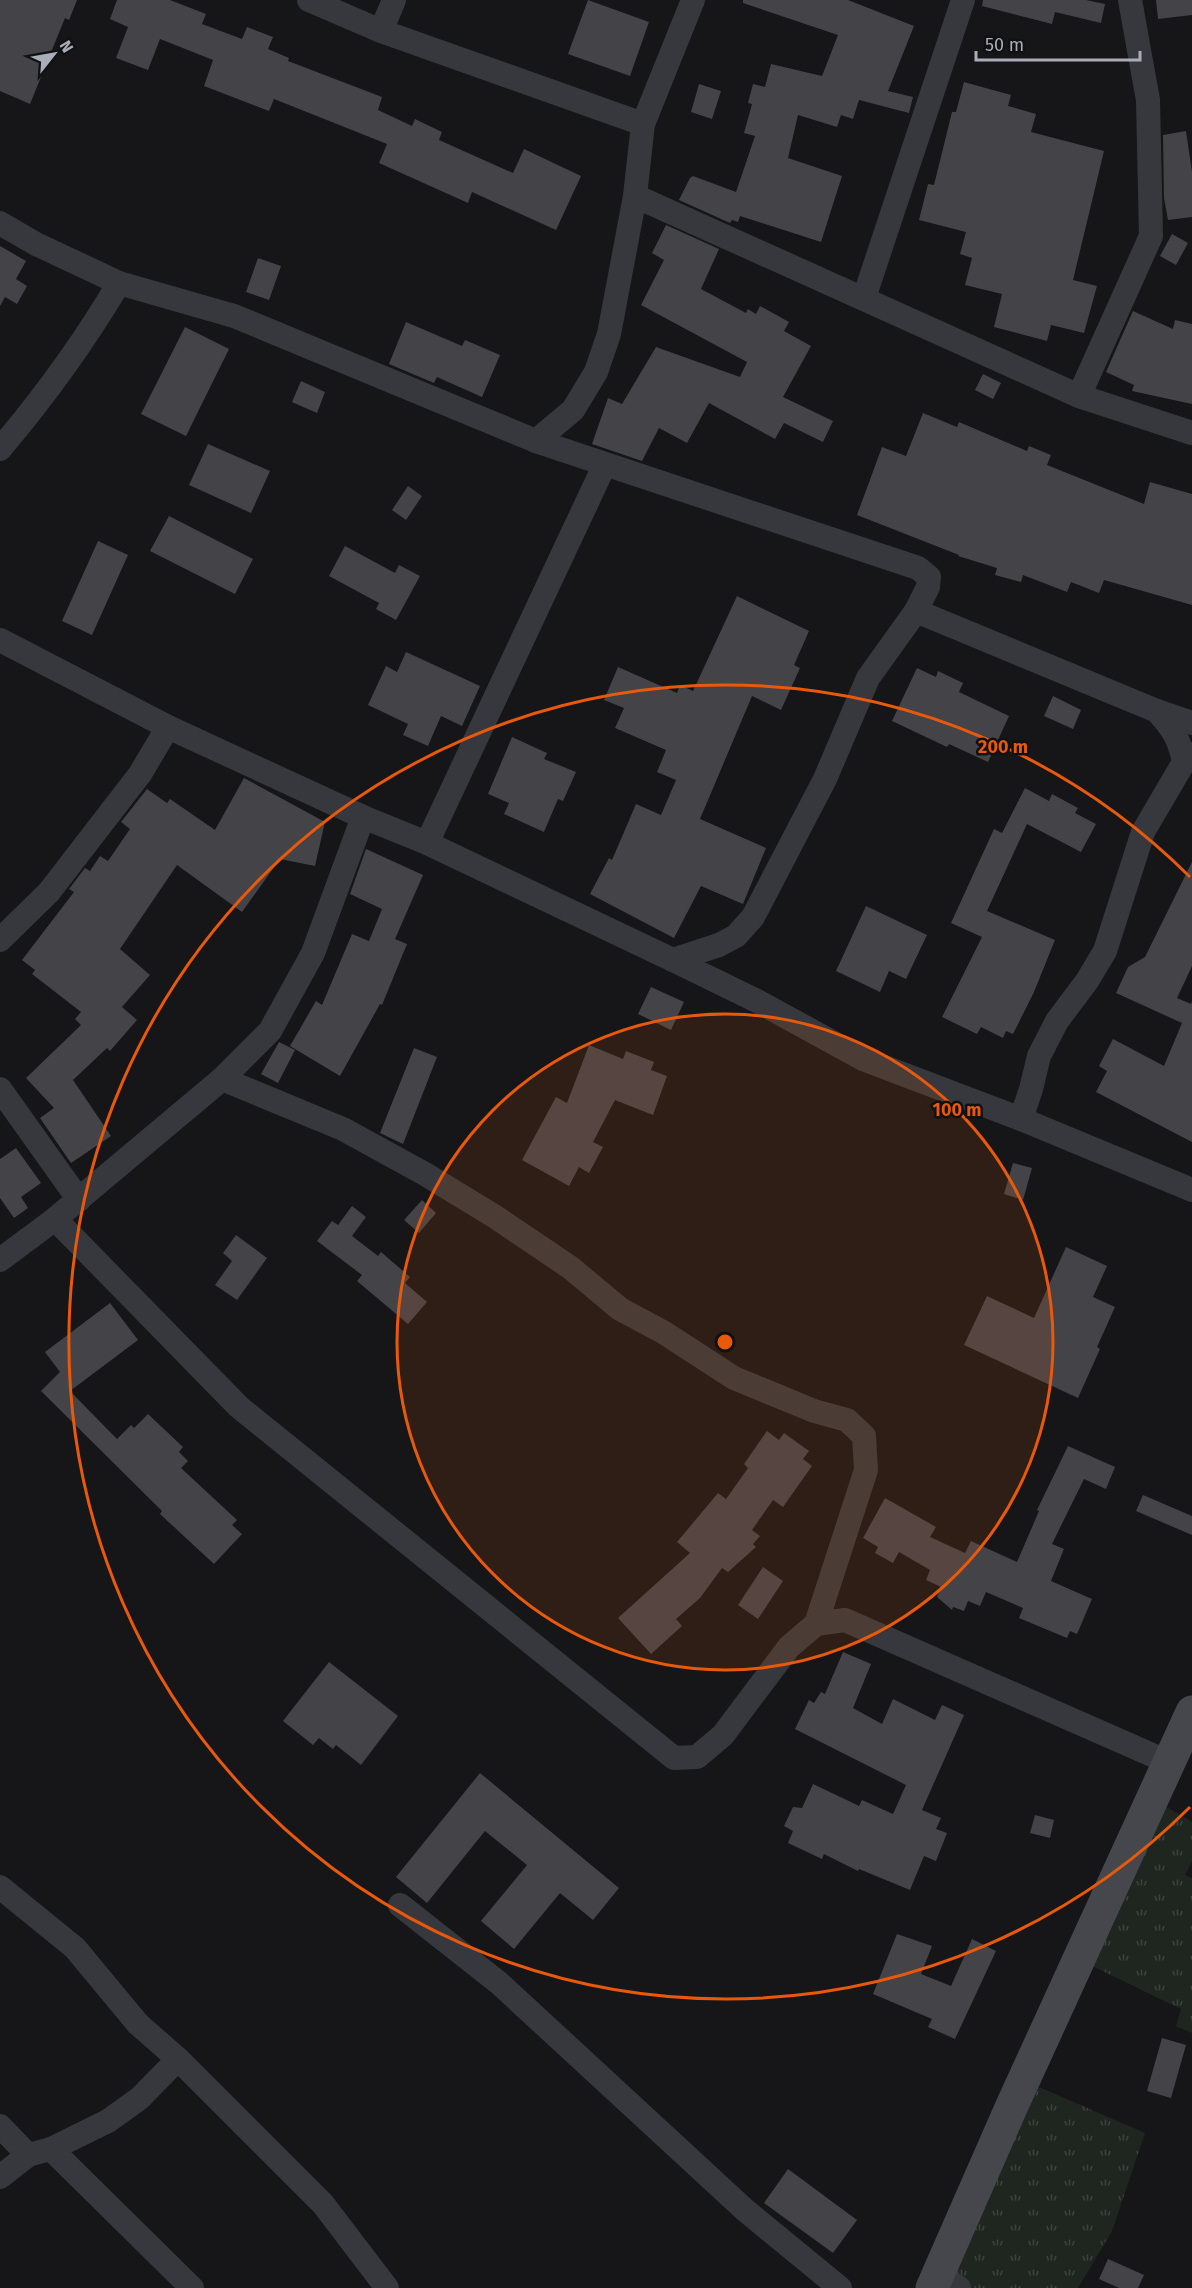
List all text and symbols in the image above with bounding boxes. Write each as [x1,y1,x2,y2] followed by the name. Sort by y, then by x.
[24,24,84,84] north arrow
[976,24,1140,62] scale bar
[985,34,1024,56] text: 50 m
[56,37,77,56] text: N
[978,736,1028,758] text: 200 m
[933,1099,981,1121] text: 100 m
[715,1332,735,1352] centre of rings

